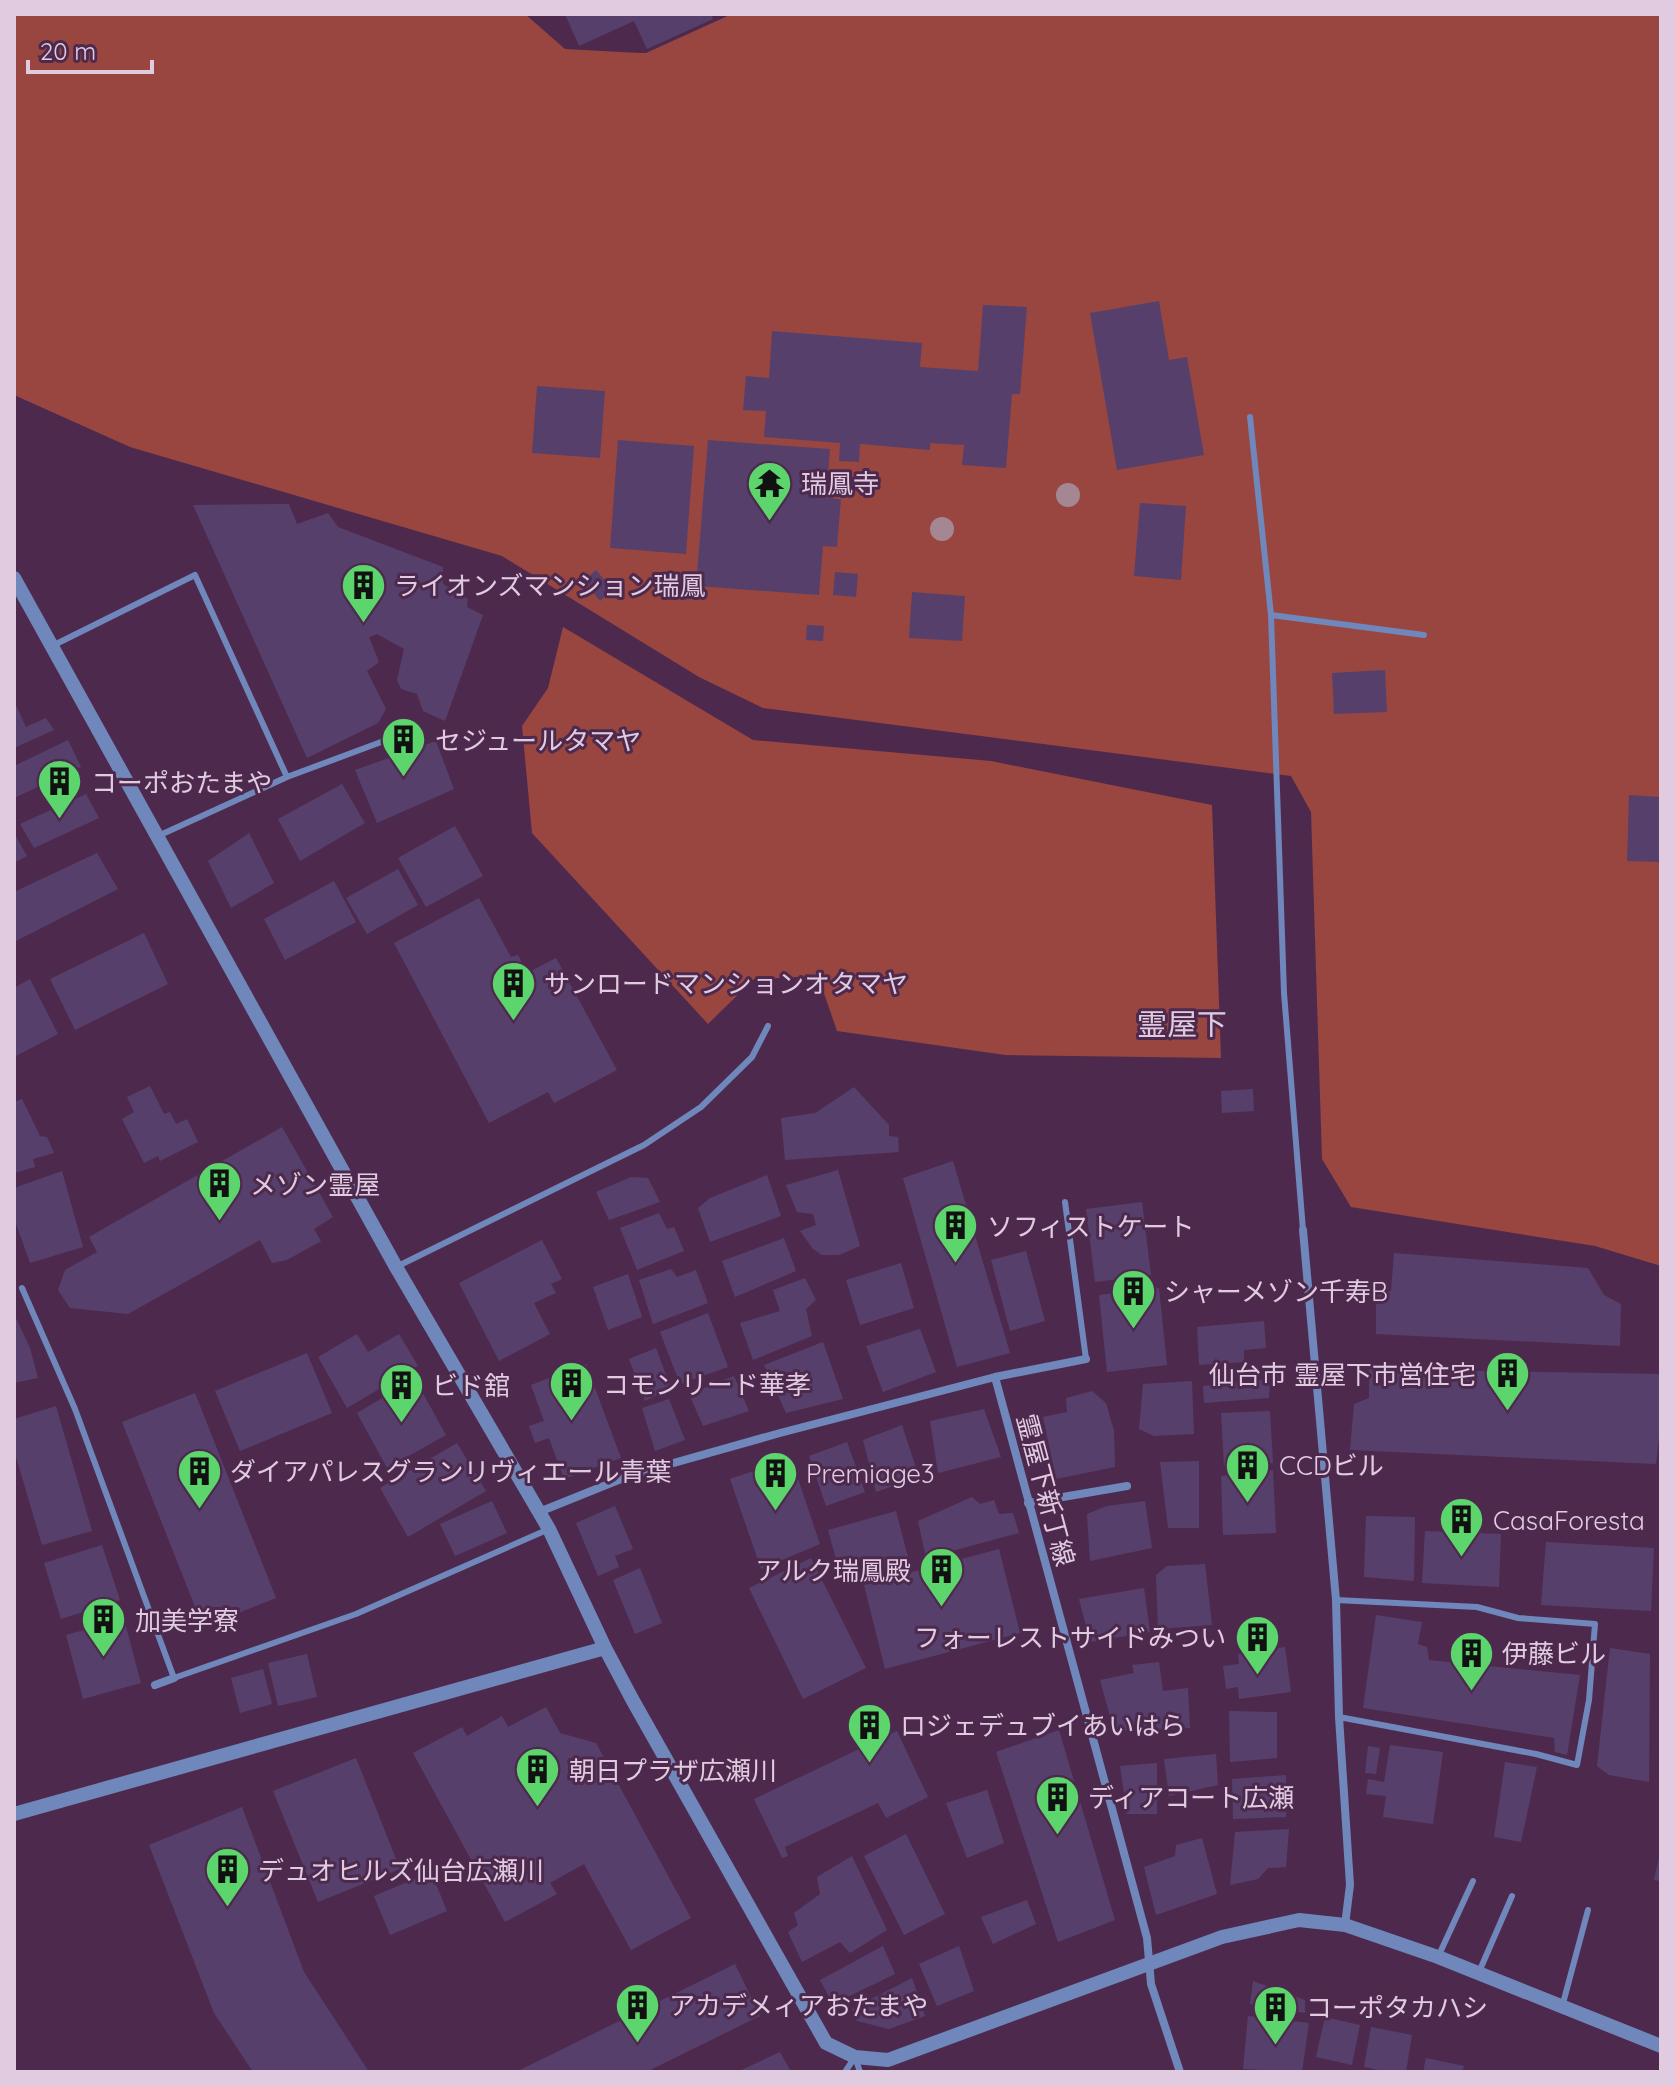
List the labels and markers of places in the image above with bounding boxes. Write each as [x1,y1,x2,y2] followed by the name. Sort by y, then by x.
[746,459,794,522] temple icon: 瑞鳳寺
[801,467,879,500] place label: 瑞鳳寺
[339,561,387,624] building icon: ライオンズマンション瑞鳳
[394,569,705,602] place label: ライオンズマンション瑞鳳
[380,716,428,779] building icon: セジュールタマヤ
[435,724,641,757] place label: セジュールタマヤ
[36,758,84,821] building icon: コーポおたまや
[91,766,272,799] place label: コーポおたまや
[489,959,537,1022] building icon: サンロードマンションオタマヤ
[544,967,908,1000] place label: サンロードマンションオタマヤ
[195,1160,243,1223] building icon: メゾン霊屋
[250,1168,380,1201] place label: メゾン霊屋
[932,1202,980,1265] building icon: ソフィストケート
[987,1210,1194,1243] place label: ソフィストケート
[1109,1267,1157,1330] building icon: シャーメゾン千寿B
[1164,1275,1388,1308] place label: シャーメゾン千寿B
[1483,1350,1531,1413] building icon: 仙台市 霊屋下市営住宅
[1209,1358,1476,1391] place label: 仙台市 霊屋下市営住宅
[548,1360,596,1423] building icon: コモンリード華孝
[377,1361,425,1424] building icon: ビド舘
[603,1368,811,1401] place label: コモンリード華孝
[432,1369,510,1402] place label: ビド舘
[1224,1441,1272,1504] building icon: CCDビル
[175,1447,223,1510] building icon: ダイアパレスグランリヴィエール青葉
[751,1449,799,1512] building icon: Premiage3
[1279,1449,1384,1482] place label: CCDビル
[230,1455,671,1488] place label: ダイアパレスグランリヴィエール青葉
[806,1457,935,1490] place label: Premiage3
[1438,1496,1486,1559] building icon: CasaForesta
[1493,1504,1645,1537] place label: CasaForesta
[918,1546,966,1609] building icon: アルク瑞鳳殿
[755,1554,911,1587] place label: アルク瑞鳳殿
[80,1596,128,1659] building icon: 加美学寮
[135,1604,239,1637] place label: 加美学寮
[1233,1613,1281,1676] building icon: フォーレストサイドみつい
[914,1621,1226,1654] place label: フォーレストサイドみつい
[1447,1629,1495,1692] building icon: 伊藤ビル
[1502,1637,1606,1670] place label: 伊藤ビル
[845,1701,893,1764] building icon: ロジェデュブイあいはら
[900,1709,1186,1742] place label: ロジェデュブイあいはら
[514,1746,562,1809] building icon: 朝日プラザ広瀬川
[569,1754,777,1787] place label: 朝日プラザ広瀬川
[1033,1773,1081,1836] building icon: ディアコート広瀬
[1088,1781,1294,1814] place label: ディアコート広瀬
[203,1846,251,1909] building icon: デュオヒルズ仙台広瀬川
[258,1854,544,1887] place label: デュオヒルズ仙台広瀬川
[614,1981,662,2044] building icon: アカデメィアおたまや
[1251,1983,1299,2046] building icon: コーポタカハシ
[669,1989,928,2022] place label: アカデメィアおたまや
[1306,1991,1488,2024] place label: コーポタカハシ

